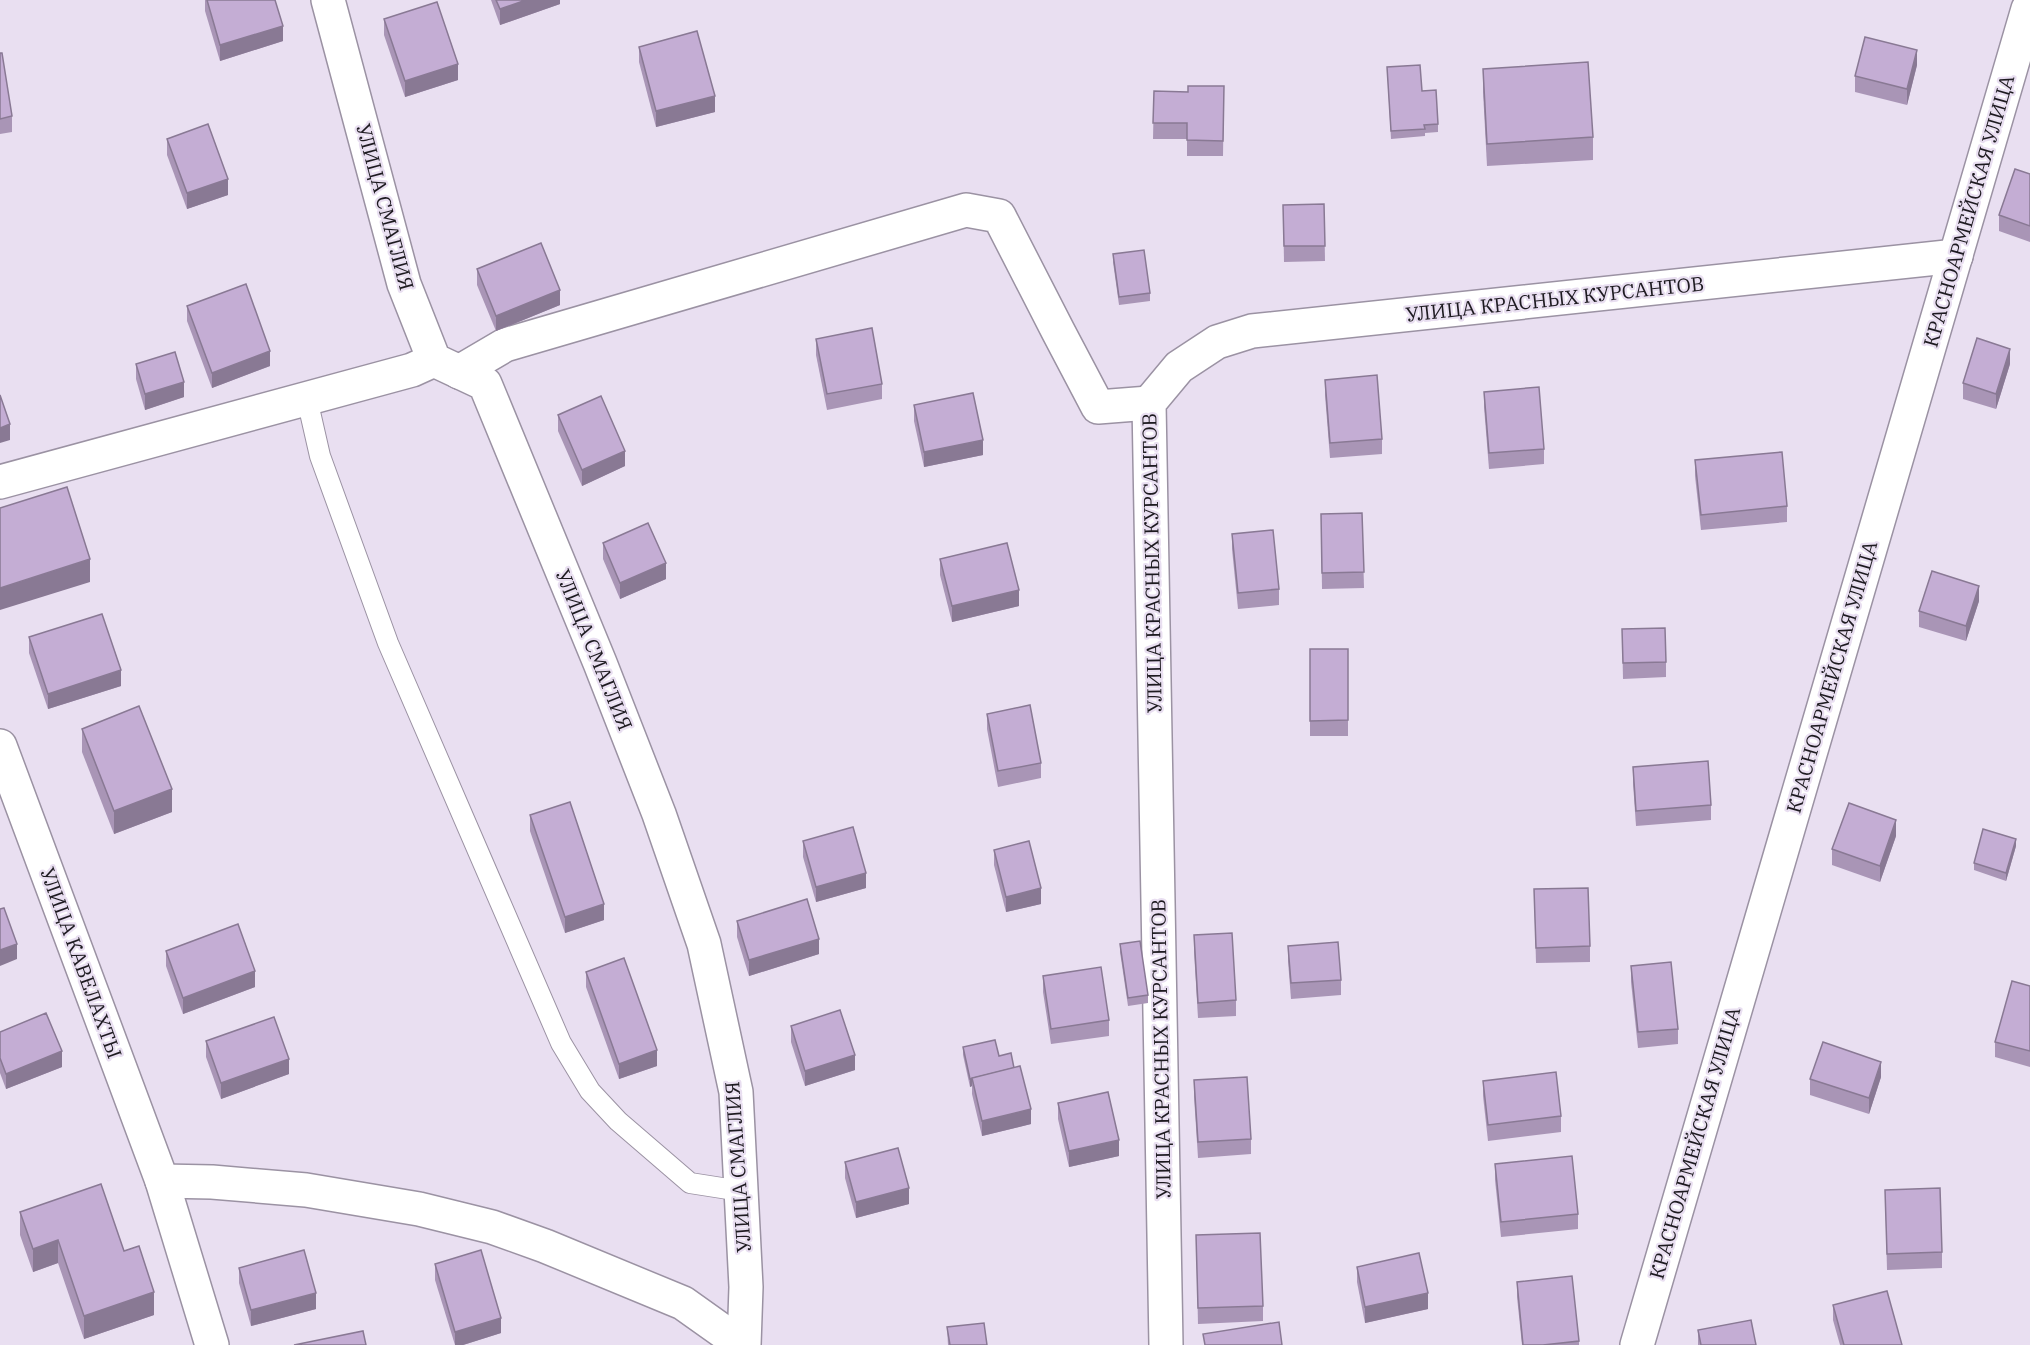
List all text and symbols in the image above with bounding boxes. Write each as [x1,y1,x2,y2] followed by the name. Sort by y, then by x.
[1917,71,2020,350] street label: КРАСНОАРМЕЙСКАЯ УЛИЦА
[350,120,421,293] street label: УЛИЦА СМАГЛИЯ
[1404,269,1706,328] street label: УЛИЦА КРАСНЫХ КУРСАНТОВ
[1135,413,1168,713] street label: УЛИЦА КРАСНЫХ КУРСАНТОВ
[1780,537,1883,816] street label: КРАСНОАРМЕЙСКАЯ УЛИЦА
[550,565,639,734] street label: УЛИЦА СМАГЛИЯ
[34,864,129,1062] street label: УЛИЦА КАВЕЛАХТЫ
[1144,899,1177,1199] street label: УЛИЦА КРАСНЫХ КУРСАНТОВ
[1643,1003,1746,1282] street label: КРАСНОАРМЕЙСКАЯ УЛИЦА
[718,1080,757,1254] street label: УЛИЦА СМАГЛИЯ

